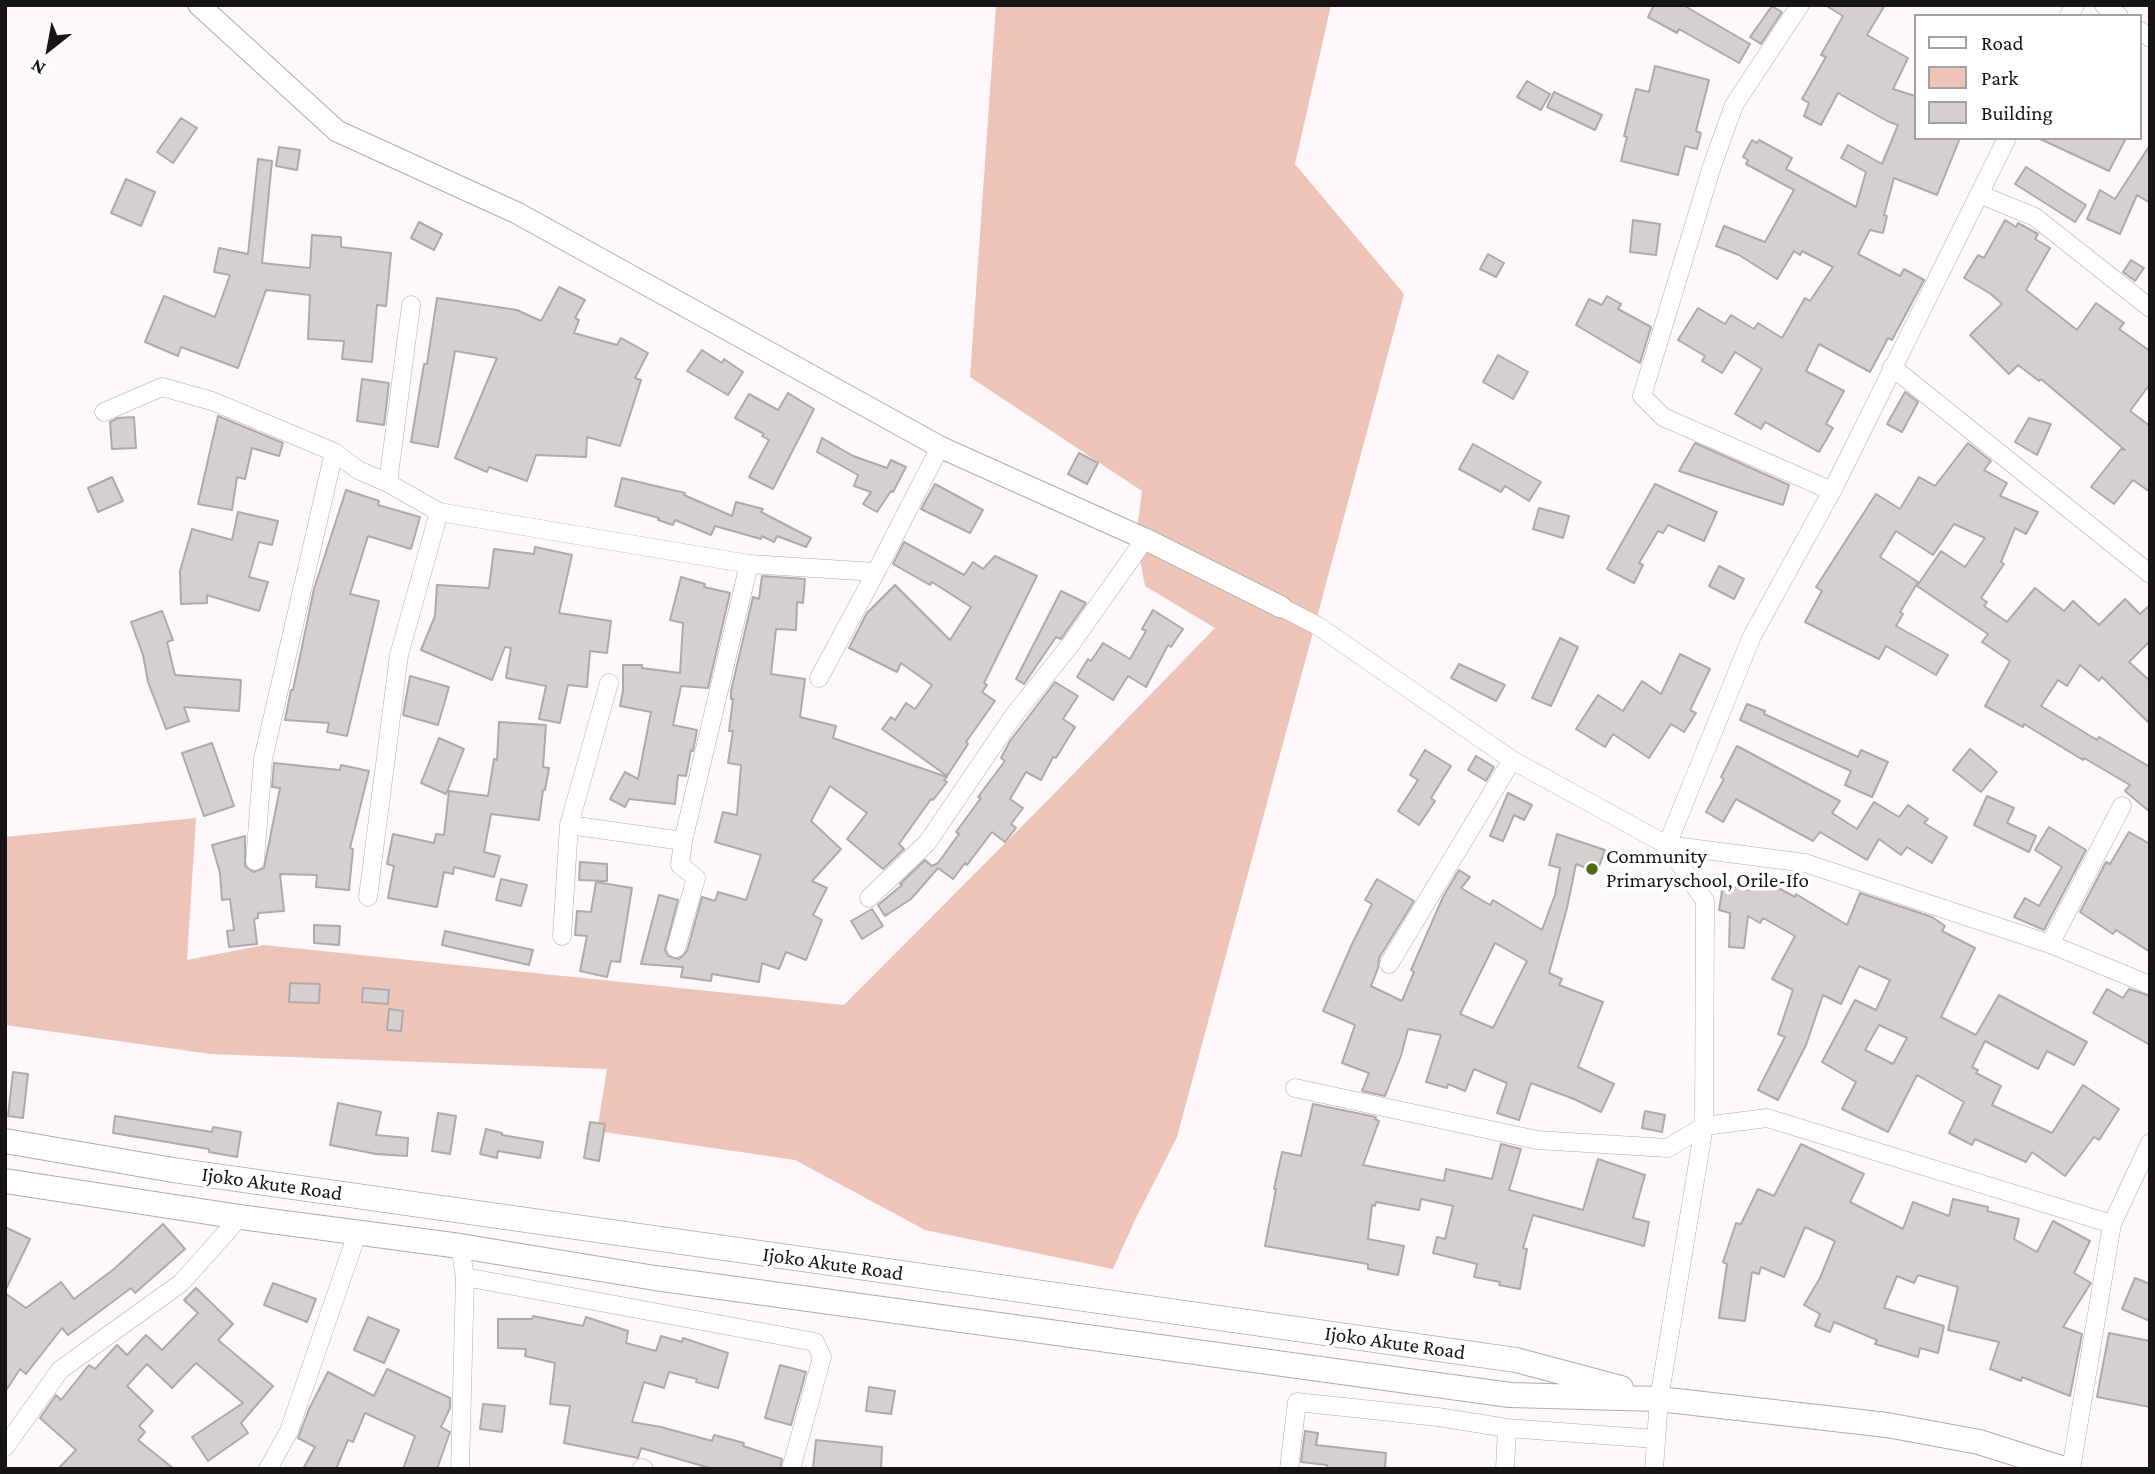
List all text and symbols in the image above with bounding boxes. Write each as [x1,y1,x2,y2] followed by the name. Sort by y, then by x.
[14,14,84,84] north arrow
[1913,14,2141,140] legend
[1981,31,2024,55] text: Road
[27,55,49,80] text: N
[1981,66,2018,90] text: Park
[1981,101,2053,125] text: Building
[1606,844,1809,894] place label: Community Primaryschool, Orile-Ifo
[1584,861,1600,877] marker: Community Primaryschool, Orile-Ifo
[200,1162,344,1206] street label: Ijoko Akute Road
[761,1242,905,1286] street label: Ijoko Akute Road
[1323,1321,1467,1365] street label: Ijoko Akute Road

